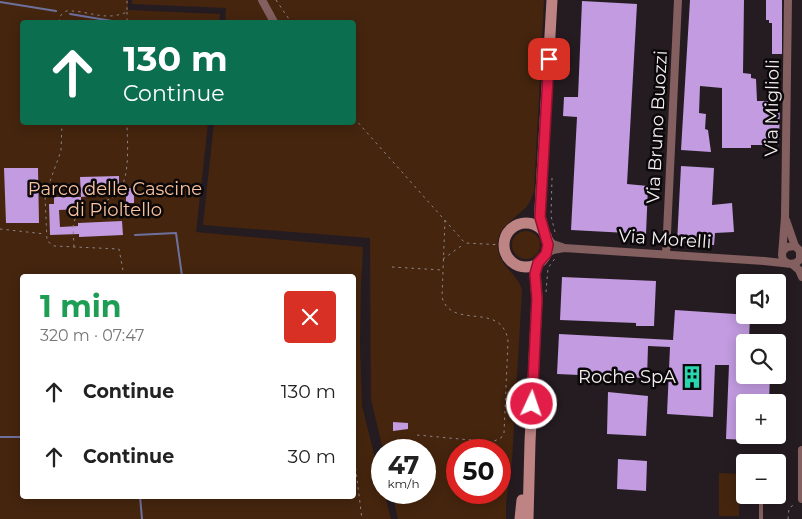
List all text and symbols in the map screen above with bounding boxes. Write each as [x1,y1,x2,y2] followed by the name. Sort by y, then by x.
[123,37,228,80] text: 130 m
[528,38,570,80] pin
[40,40,105,105] icon: ahead
[535,45,563,73] icon: arrive
[642,50,672,204] street label: Via Bruno Buozzi
[760,59,784,157] street label: Via Miglioli
[123,80,225,107] text: Continue
[28,178,202,221] park label: Parco delle Cascine di Pioltello
[618,225,712,253] street label: Via Morelli
[736,274,786,504] map controls
[736,274,786,324] button: sound
[40,288,121,325] text: 1 min
[284,291,336,343] button: close
[40,326,144,345] text: 320 m · 07:47
[736,334,786,384] button: search
[679,364,705,390] building icon: Roche SpA
[578,366,676,388] place label: Roche SpA
[505,377,557,429] position arrow
[40,378,68,406] icon: ahead
[83,380,174,403] text: Continue
[281,380,336,403] text: 130 m
[736,394,786,444] button: +
[446,439,511,504] speed limit sign: 50
[40,443,68,471] icon: ahead
[83,445,174,468] text: Continue
[288,445,336,468] text: 30 m
[388,450,419,480] text: 47
[736,454,786,504] button: −
[387,476,420,491] text: km/h

